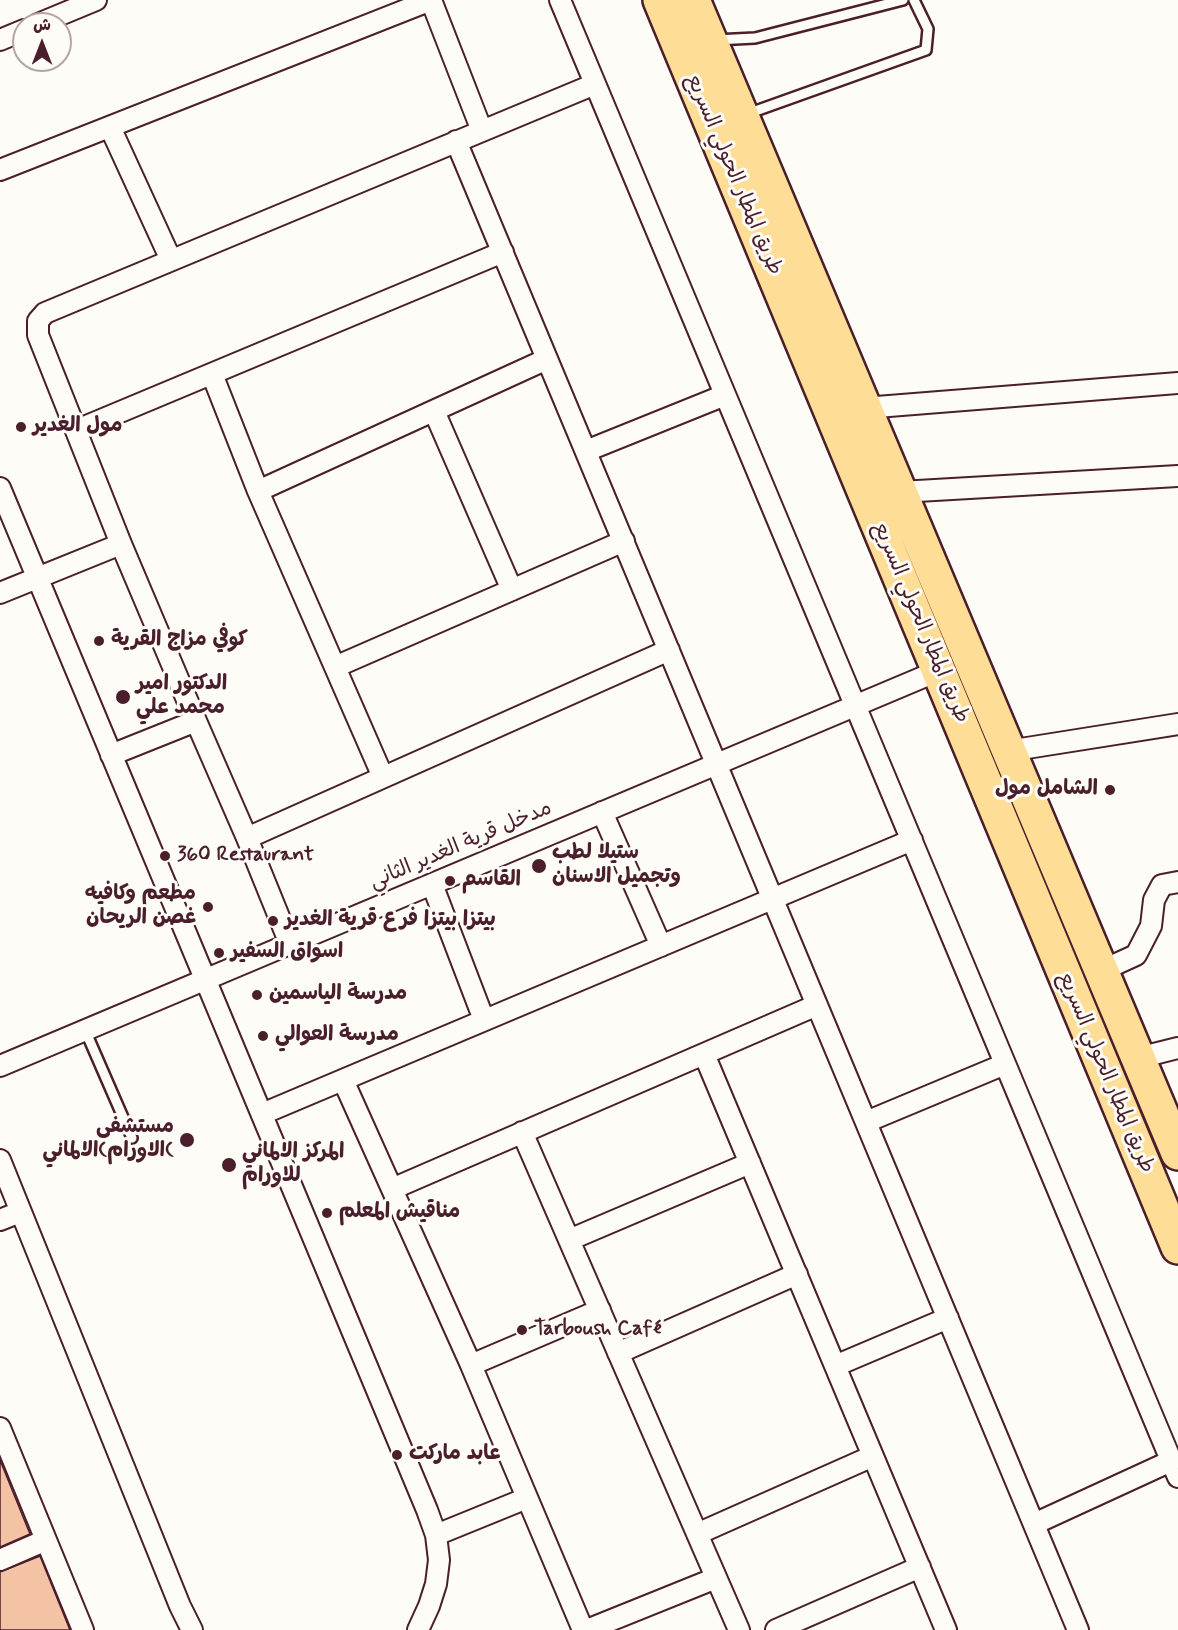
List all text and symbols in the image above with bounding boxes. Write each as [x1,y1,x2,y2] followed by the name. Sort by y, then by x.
[12,12,72,72] north arrow
[33,15,51,36] text: ش
[679,71,787,279] street label: طريق المطار الحولي السريع
[33,414,123,440] place label: مول الغدير
[14,420,28,434] marker: مول الغدير
[866,519,974,727] street label: طريق المطار الحولي السريع
[111,628,248,654] place label: كوفي مزاج القرية
[92,634,106,648] marker: كوفي مزاج القرية
[136,672,227,722] place label: الدكتور امير محمد علي
[114,688,132,706] marker: الدكتور امير محمد علي
[995,777,1098,803] place label: الشامل مول
[1103,783,1117,797] marker: الشامل مول
[366,796,556,896] street label: مدخل قرية الغدير الثاني
[552,841,681,891] place label: ستيلا لطب وتجميل الاسنان
[177,843,314,869] place label: 360 Restaurant
[158,849,172,863] marker: 360 Restaurant
[530,857,548,875] marker: ستيلا لطب وتجميل الاسنان
[462,868,521,894] place label: القاسم
[443,874,457,888] marker: القاسم
[85,882,196,932] place label: مطعم وكافيه غصن الريحان
[201,900,215,914] marker: مطعم وكافيه غصن الريحان
[285,908,496,934] place label: بيتزا بيتزا فرع قرية الغدير
[266,914,280,928] marker: بيتزا بيتزا فرع قرية الغدير
[231,940,343,966] place label: اسواق السفير
[212,946,226,960] marker: اسواق السفير
[1051,969,1159,1177] street label: طريق المطار الحولي السريع
[269,982,407,1008] place label: مدرسة الياسمين
[250,988,264,1002] marker: مدرسة الياسمين
[275,1023,399,1049] place label: مدرسة العوالي
[256,1029,270,1043] marker: مدرسة العوالي
[42,1115,174,1165] place label: مستشفى الاورام)الالماني(
[178,1131,196,1149] marker: مستشفى الاورام)الالماني(
[242,1140,344,1190] place label: المركز الالماني للاورام
[220,1156,238,1174] marker: المركز الالماني للاورام
[339,1200,460,1226] place label: مناقيش المعلم
[320,1206,334,1220] marker: مناقيش المعلم
[534,1317,662,1343] place label: Tarboush Café
[515,1323,529,1337] marker: Tarboush Café
[409,1442,500,1468] place label: عابد ماركت
[390,1448,404,1462] marker: عابد ماركت

